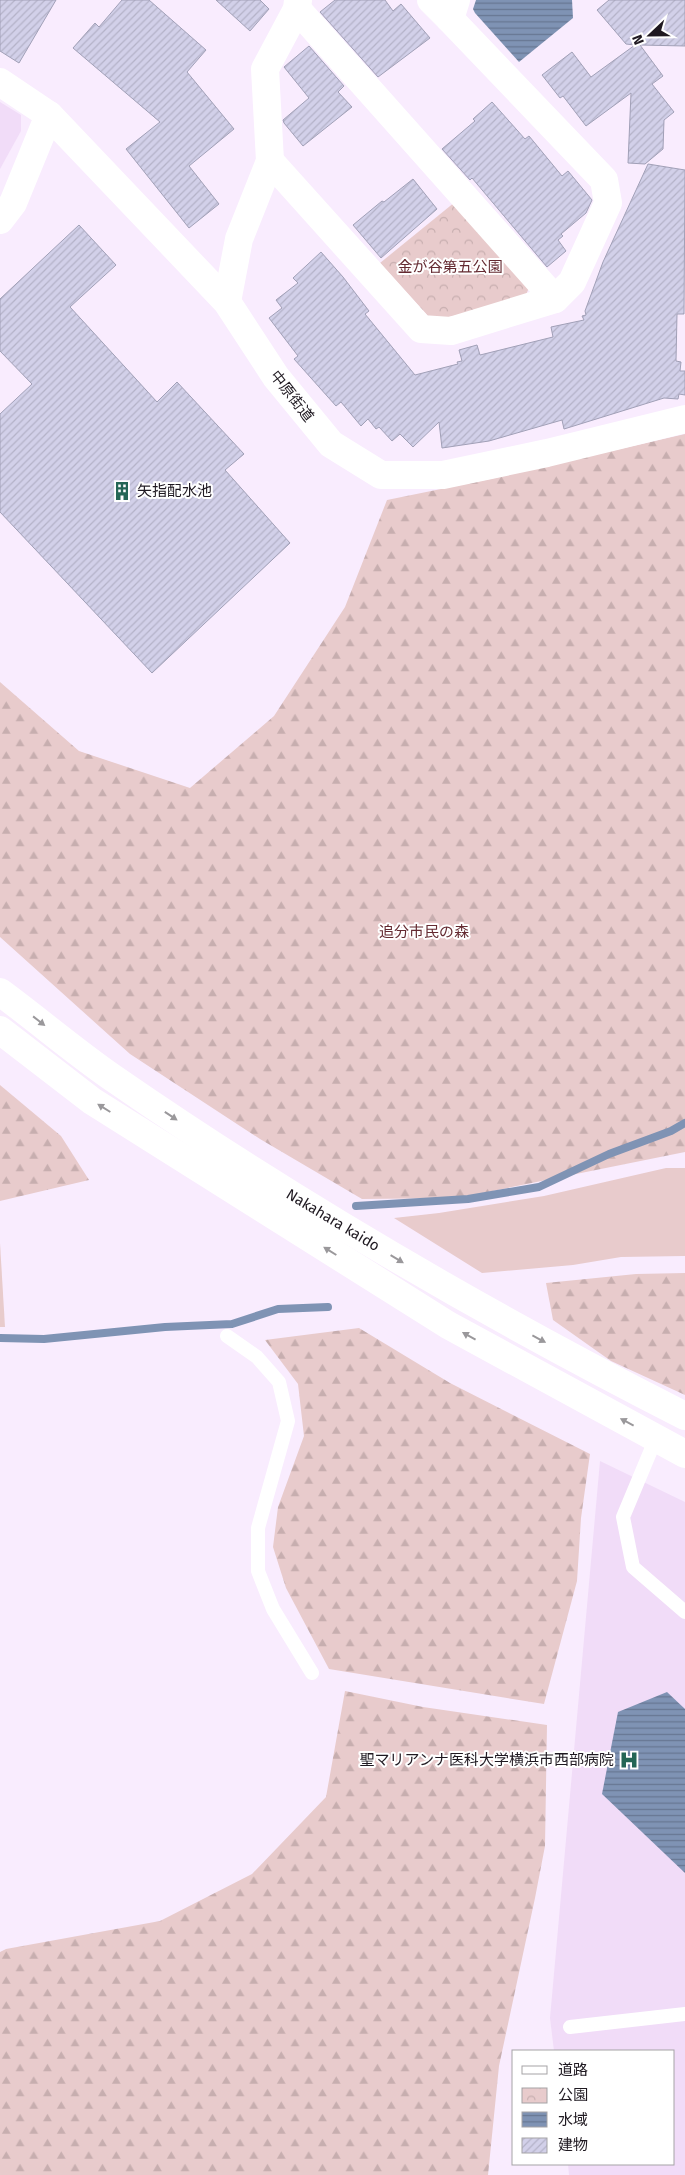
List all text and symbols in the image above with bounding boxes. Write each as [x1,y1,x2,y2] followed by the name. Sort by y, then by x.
[625,10,675,60] north arrow
[629,32,648,47] text: N
[397,258,503,276] park label: 金が谷第五公園
[266,367,318,425] street label: 中原街道
[111,480,133,502] building icon: 矢指配水池
[137,482,212,500] place label: 矢指配水池
[379,923,469,941] park label: 追分市民の森
[32,1016,46,1026] one-way arrow
[97,1104,111,1113] one-way arrow
[164,1111,178,1121] one-way arrow
[283,1185,383,1255] street label: Nakahara kaido
[324,1246,337,1256] one-way arrow
[391,1254,404,1263] one-way arrow
[461,1332,476,1340] one-way arrow
[532,1334,545,1343] one-way arrow
[619,1418,634,1426] one-way arrow
[618,1749,640,1771] hospital icon: 聖マリアンナ医科大学横浜市西部病院
[360,1751,614,1769] place label: 聖マリアンナ医科大学横浜市西部病院
[512,2050,675,2165] legend
[558,2061,588,2079] text: 道路
[558,2086,588,2104] text: 公園
[558,2111,588,2129] text: 水域
[558,2136,588,2154] text: 建物

